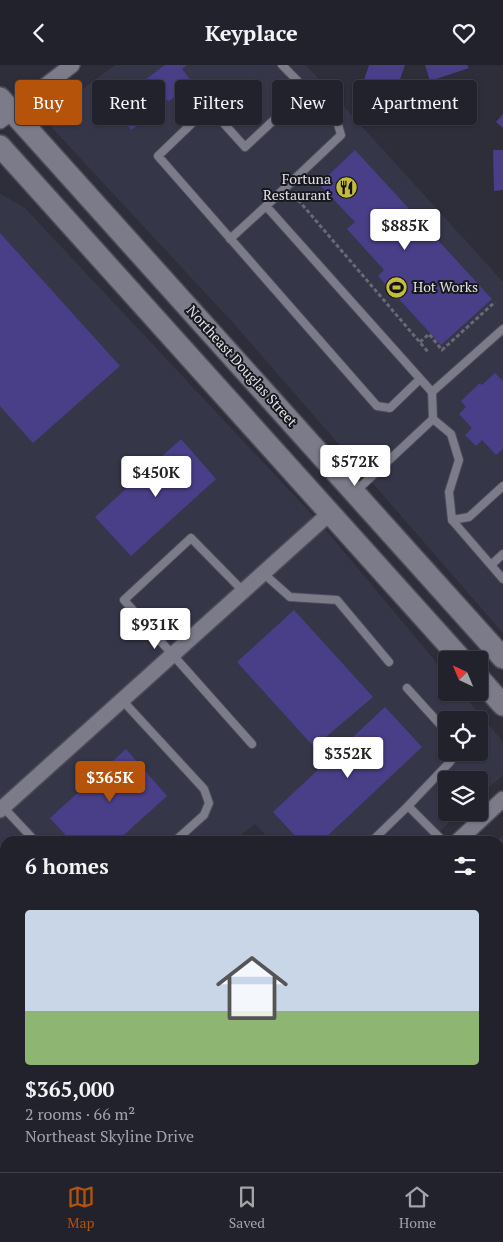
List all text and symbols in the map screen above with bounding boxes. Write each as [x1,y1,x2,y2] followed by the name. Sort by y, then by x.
[205,18,298,47] text: Keyplace
[25,19,53,47] icon: back
[450,19,478,47] icon: heart
[15,80,82,125] chip: Buy
[92,80,165,125] chip: Rent
[175,80,262,125] chip: Filters
[272,80,343,125] chip: New
[353,80,477,125] chip: Apartment
[263,169,332,204] place label: Fortuna Restaurant
[335,175,359,199] restaurant icon: Fortuna Restaurant
[370,209,440,251] pin: $885K
[381,214,429,236] text: $885K
[385,275,409,299] sports icon: Hot Works
[413,277,478,296] place label: Hot Works
[183,301,302,431] street label: Northeast Douglas Street
[320,445,390,487] pin: $572K
[331,450,379,472] text: $572K
[121,455,191,498] pin: $450K
[132,461,180,483] text: $450K
[120,607,190,650] pin: $931K
[131,613,179,635] text: $931K
[438,651,488,701] north arrow
[438,651,488,821] map controls
[438,711,488,761] button: locate
[313,737,383,779] pin: $352K
[324,742,372,764] text: $352K
[75,761,145,803] pin: $365K
[86,766,134,788] text: $365K
[438,771,488,821] button: layers
[25,852,109,880] text: 6 homes
[451,852,479,880] icon: filters
[207,943,297,1033] icon: home
[25,1075,114,1103] text: $365,000
[25,1103,135,1125] text: 2 rooms · 66 m²
[25,1125,194,1147] text: Northeast Skyline Drive
[67,1183,95,1232] tab: Map
[229,1183,265,1232] tab: Saved
[399,1183,436,1232] tab: Home

